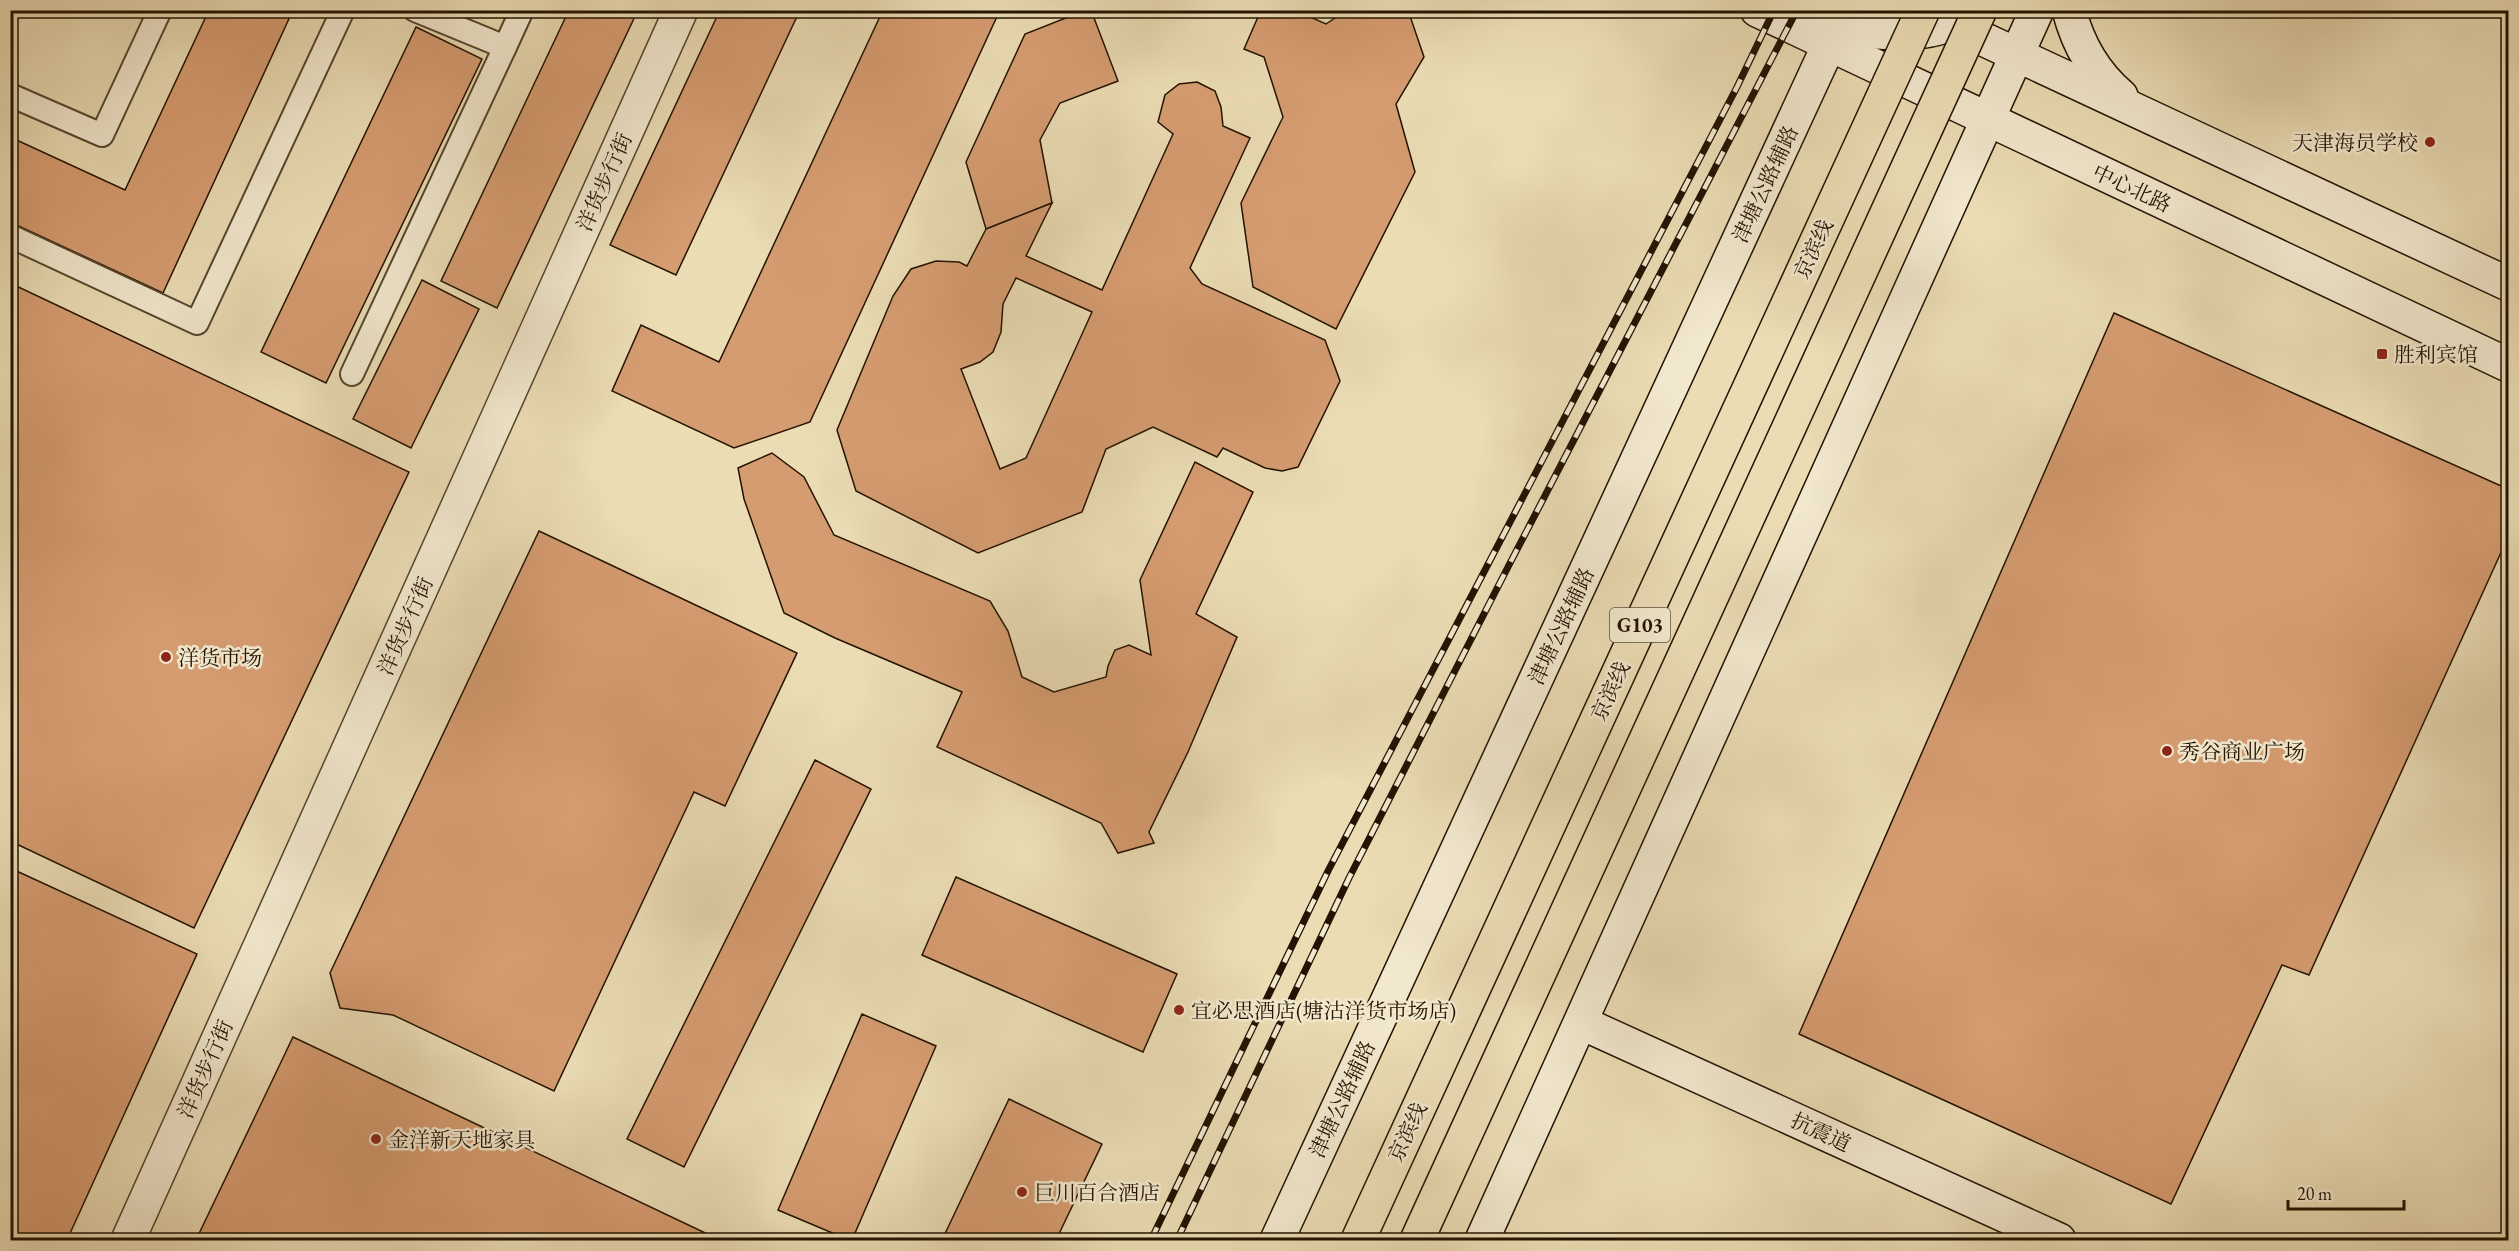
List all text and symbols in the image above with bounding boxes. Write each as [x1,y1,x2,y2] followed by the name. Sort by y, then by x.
[1726,121,1804,247] street label: 津塘公路辅路
[570,129,638,235] street label: 洋货步行街
[2292,129,2418,156] place label: 天津海员学校
[2423,135,2437,149] marker: 天津海员学校
[2088,158,2176,218] street label: 中心北路
[1787,215,1839,283] street label: 京滨线
[2394,341,2478,368] place label: 胜利宾馆
[2375,347,2389,361] marker: 胜利宾馆
[1522,563,1600,689] street label: 津塘公路辅路
[371,573,439,679] street label: 洋货步行街
[1610,608,1670,642] road number: G103
[178,644,262,671] place label: 洋货市场
[159,650,173,664] marker: 洋货市场
[1584,657,1636,725] street label: 京滨线
[2179,738,2305,765] place label: 秀谷商业广场
[2160,744,2174,758] marker: 秀谷商业广场
[1191,997,1456,1024] place label: 宜必思酒店(塘沽洋货市场店)
[1172,1003,1186,1017] marker: 宜必思酒店(塘沽洋货市场店)
[171,1016,239,1122] street label: 洋货步行街
[1303,1036,1381,1162] street label: 津塘公路辅路
[1381,1098,1433,1166] street label: 京滨线
[1787,1106,1855,1158] street label: 抗震道
[388,1126,535,1153] place label: 金洋新天地家具
[369,1132,383,1146] marker: 金洋新天地家具
[2288,1173,2404,1211] scale bar
[1034,1179,1160,1206] place label: 巨川百合酒店
[2297,1182,2332,1205] text: 20 m
[1015,1185,1029,1199] marker: 巨川百合酒店

